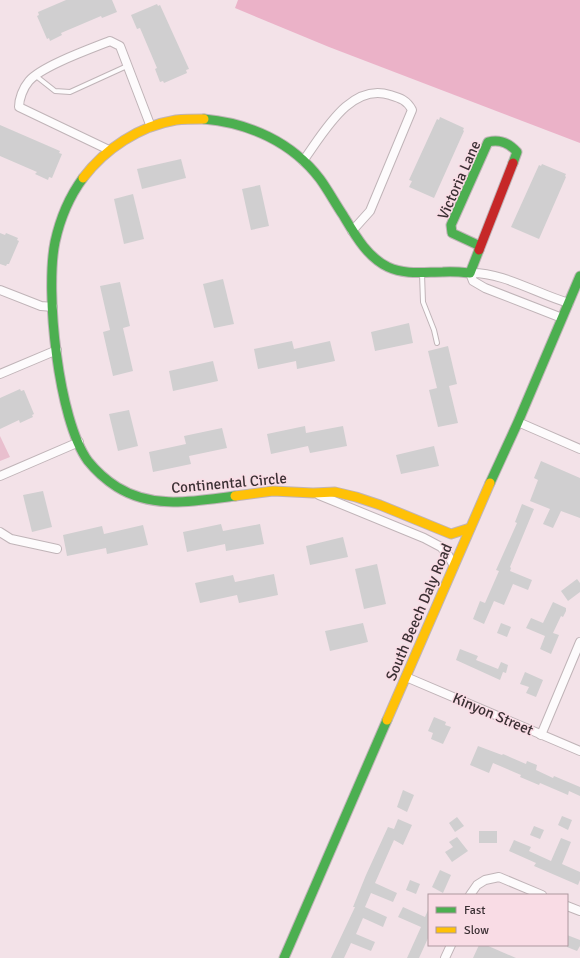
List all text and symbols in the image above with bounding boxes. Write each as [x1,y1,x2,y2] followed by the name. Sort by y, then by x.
[434,138,484,222] street label: Victoria Lane
[170,469,288,497] street label: Continental Circle
[382,541,456,683] street label: South Beech Daly Road
[450,689,536,739] street label: Kinyon Street
[428,894,568,946] legend
[464,903,485,918] text: Fast
[464,923,489,938] text: Slow

